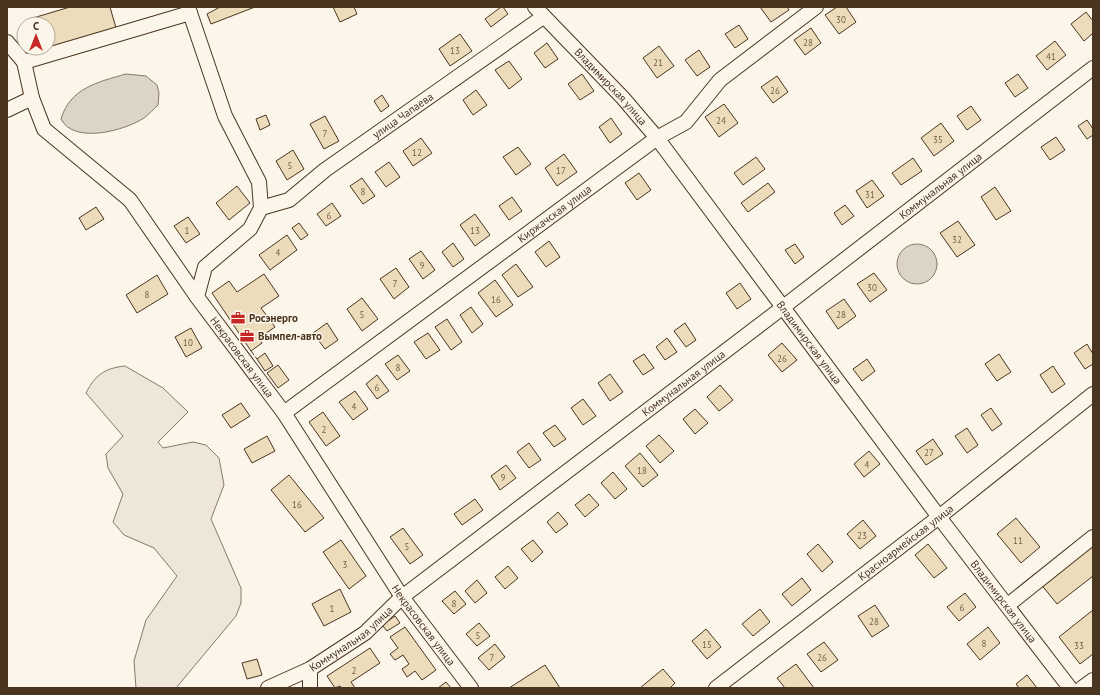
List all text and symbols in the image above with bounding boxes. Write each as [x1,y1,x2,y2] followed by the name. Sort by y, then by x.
[836,14,846,25] house number: 30
[16,16,56,56] north arrow
[33,19,39,33] text: С
[803,37,813,48] house number: 28
[450,45,460,56] house number: 13
[572,45,650,128] street label: Владимирская улица
[1046,51,1056,62] house number: 41
[653,57,663,68] house number: 21
[770,85,780,96] house number: 26
[370,89,436,142] street label: улица Чапаева
[716,115,726,126] house number: 24
[323,128,328,139] house number: 7
[933,134,943,145] house number: 35
[412,147,422,158] house number: 12
[896,149,985,222] street label: Коммунальная улица
[288,160,293,171] house number: 5
[556,165,566,176] house number: 17
[515,182,594,246] street label: Киржачская улица
[361,186,366,197] house number: 8
[865,189,875,200] house number: 31
[327,210,332,221] house number: 6
[185,225,190,236] house number: 1
[470,225,480,236] house number: 13
[952,234,962,245] house number: 32
[276,247,281,258] house number: 4
[420,260,425,271] house number: 9
[393,278,398,289] house number: 7
[867,282,877,293] house number: 30
[145,289,150,300] house number: 8
[491,294,501,305] house number: 16
[774,298,845,387] street label: Владимирская улица
[360,309,365,320] house number: 5
[836,309,846,320] house number: 28
[230,310,246,326] office icon: Росэнерго
[249,311,298,325] place label: Росэнерго
[207,314,277,400] street label: Некрасовская улица
[239,328,255,344] office icon: Вымпел-авто
[258,329,322,343] place label: Вымпел-авто
[183,337,193,348] house number: 10
[639,347,728,419] street label: Коммунальная улица
[777,353,787,364] house number: 26
[396,362,401,373] house number: 8
[375,382,380,393] house number: 6
[352,401,357,412] house number: 4
[322,424,327,435] house number: 2
[924,447,934,458] house number: 27
[865,459,870,470] house number: 4
[637,465,647,476] house number: 18
[501,472,506,483] house number: 9
[292,499,302,510] house number: 16
[855,501,956,584] street label: Красноармейская улица
[857,530,867,541] house number: 23
[1013,535,1023,546] house number: 11
[405,541,410,552] house number: 5
[968,557,1040,646] street label: Владимирская улица
[343,559,348,570] house number: 3
[389,582,458,668] street label: Некрасовская улица
[452,598,457,609] house number: 8
[960,602,965,613] house number: 6
[307,603,395,675] street label: Коммунальная улица
[330,603,335,614] house number: 1
[869,616,879,627] house number: 28
[476,630,481,641] house number: 5
[982,638,987,649] house number: 8
[702,639,712,650] house number: 15
[1074,640,1084,651] house number: 33
[490,652,495,663] house number: 7
[817,652,827,663] house number: 26
[352,665,357,676] house number: 2

